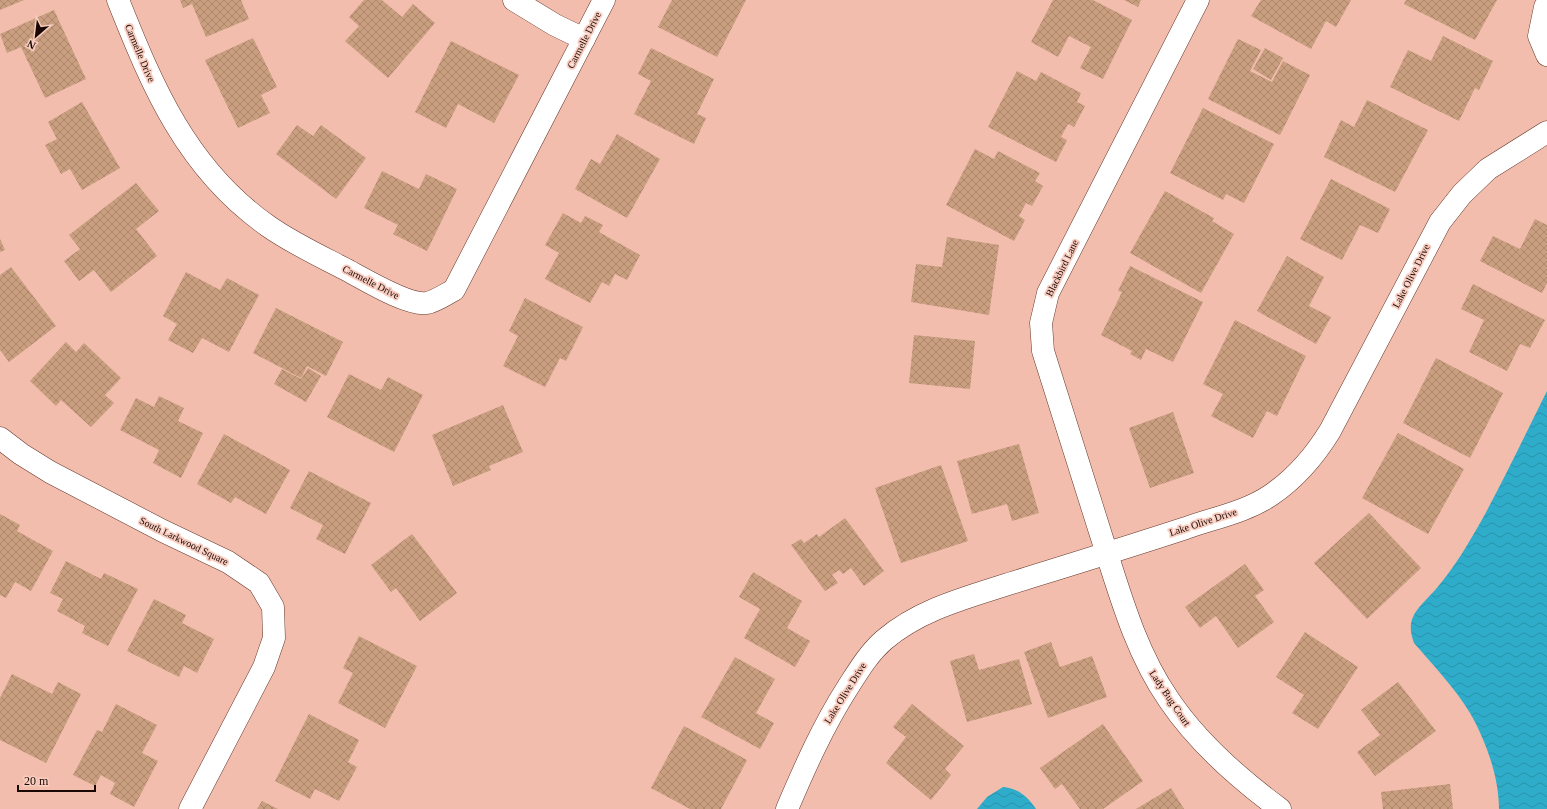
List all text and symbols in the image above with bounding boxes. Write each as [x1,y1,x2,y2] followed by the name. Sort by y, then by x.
[565,9,603,70] street label: Carmelle Drive
[16,16,56,56] north arrow
[123,22,157,84] street label: Carmelle Drive
[25,38,38,52] text: N
[1043,237,1081,298] street label: Blackbird Lane
[1390,242,1432,310] street label: Lake Olive Drive
[341,263,402,301] street label: Carmelle Drive
[1168,506,1239,538] street label: Lake Olive Drive
[138,515,231,567] street label: South Larkwood Square
[822,660,868,726] street label: Lake Olive Drive
[1147,668,1193,728] street label: Lady Bug Court
[18,767,95,793] scale bar
[24,774,49,788] text: 20 m

